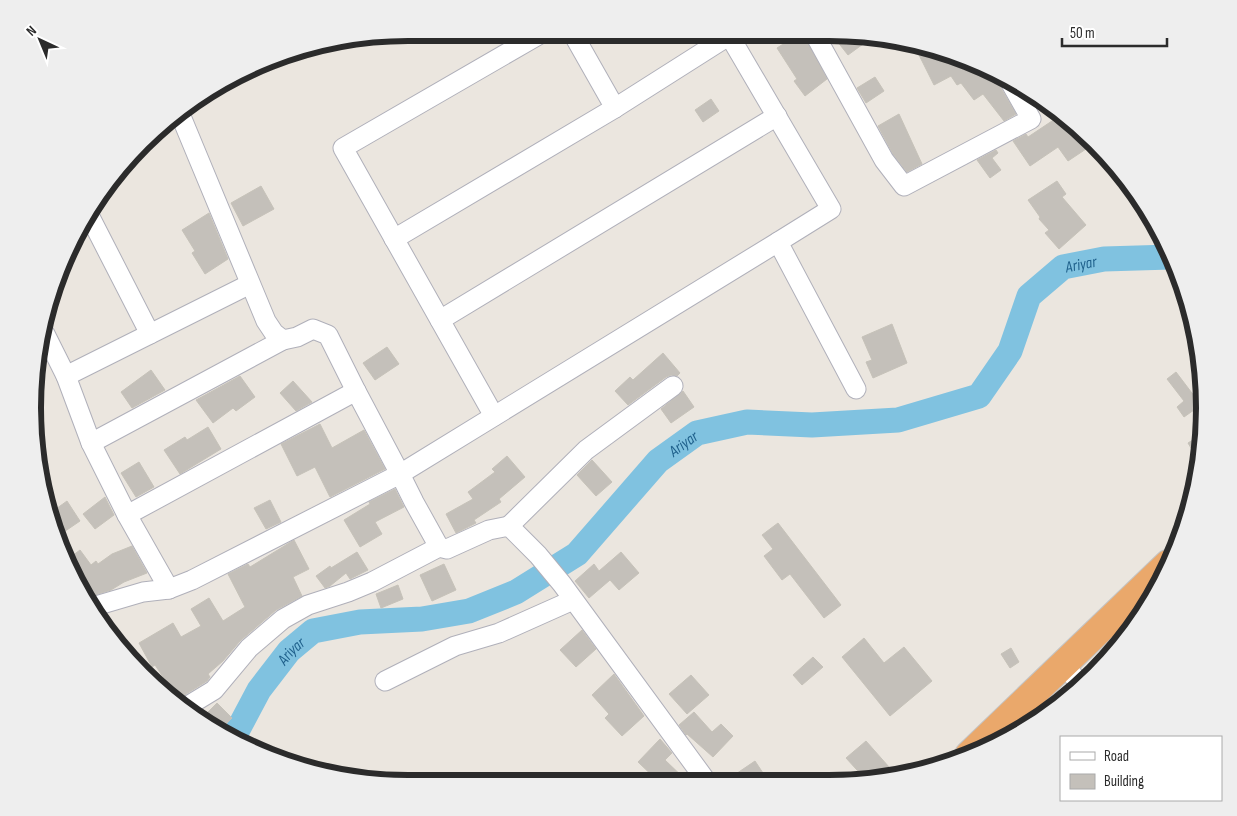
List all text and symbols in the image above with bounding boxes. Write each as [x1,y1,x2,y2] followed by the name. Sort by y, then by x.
[15,15,65,65] north arrow
[1062,15,1167,47] scale bar
[23,22,40,40] text: N
[1070,24,1095,43] text: 50 m
[1063,253,1099,278] water label: Ariyar
[665,427,702,462] water label: Ariyar
[273,634,309,670] water label: Ariyar
[1060,736,1222,801] legend
[1104,747,1129,766] text: Road
[1104,772,1144,791] text: Building

